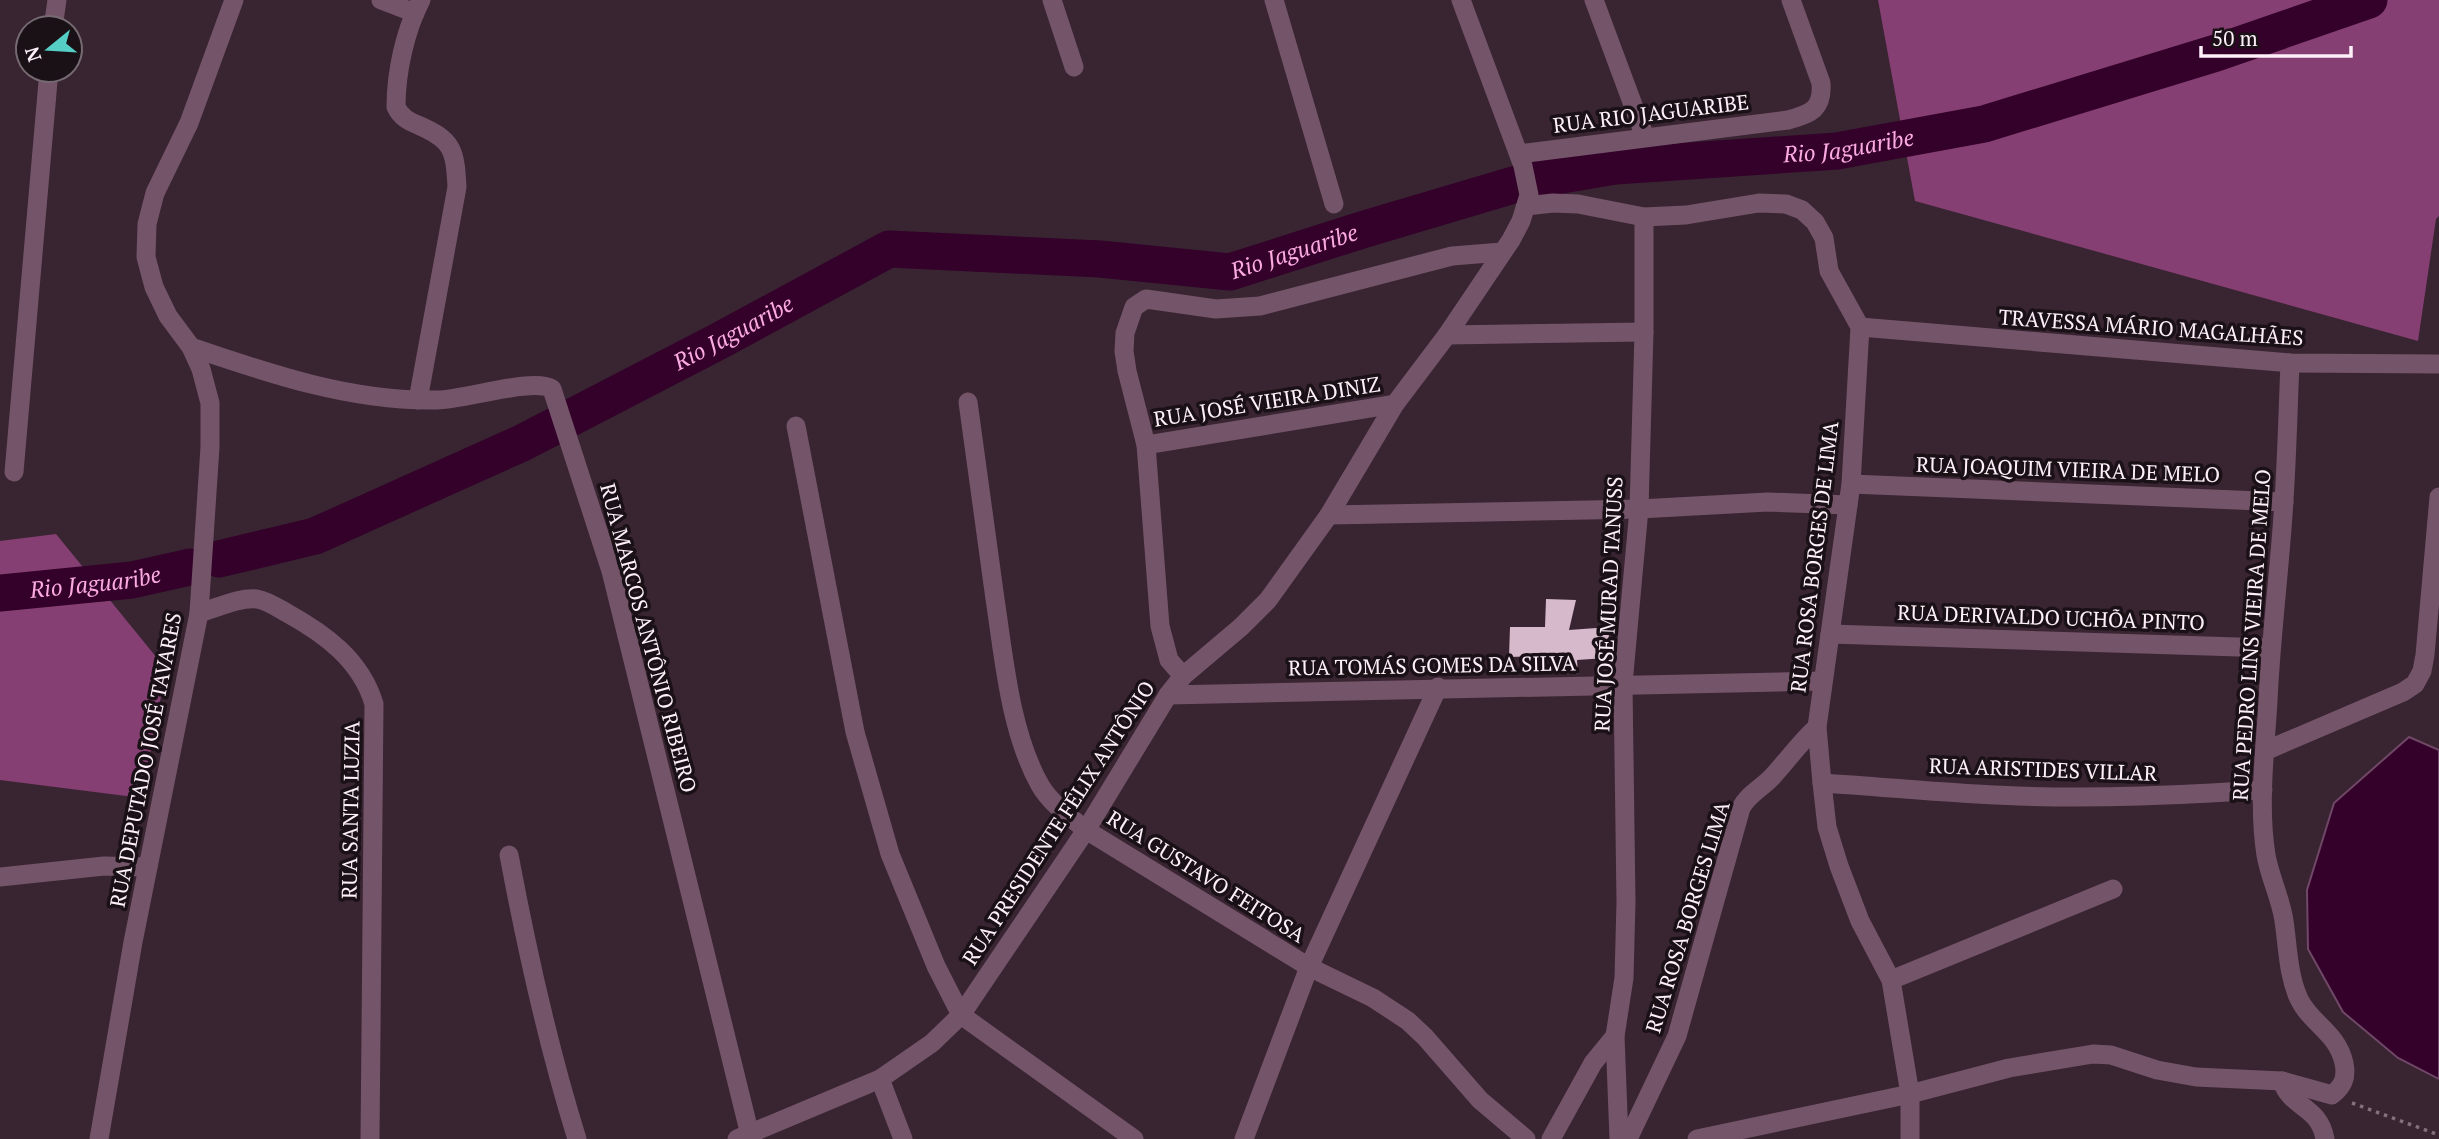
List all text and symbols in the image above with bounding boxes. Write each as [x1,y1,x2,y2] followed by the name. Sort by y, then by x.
[14,14,84,84] north arrow
[2201,14,2352,58] scale bar
[2212,24,2258,52] text: 50 m
[18,43,46,65] text: N
[1551,87,1750,139] street label: RUA RIO JAGUARIBE
[1781,121,1916,170] water label: Rio Jaguaribe
[1226,216,1362,286] water label: Rio Jaguaribe
[667,288,799,378] water label: Rio Jaguaribe
[1998,302,2304,352] street label: TRAVESSA MÁRIO MAGALHÃES
[1152,369,1382,433] street label: RUA JOSÉ VIEIRA DINIZ
[1783,419,1845,694] street label: RUA ROSA BORGES DE LIMA
[1916,450,2220,488] street label: RUA JOAQUIM VIEIRA DE MELO
[2225,468,2277,802] street label: RUA PEDRO LINS VIEIRA DE MELO
[1587,476,1629,732] street label: RUA JOSÉ MURAD TANUSS
[594,480,704,795] street label: RUA MARCOS ANTÔNIO RIBEIRO
[27,558,164,605] water label: Rio Jaguaribe
[1897,598,2205,636] street label: RUA DERIVALDO UCHÕA PINTO
[103,610,187,910] street label: RUA DEPUTADO JOSÉ TAVARES
[1288,648,1577,682] street label: RUA TOMÁS GOMES DA SILVA
[956,675,1161,970] street label: RUA PRESIDENTE FÉLIX ANTÔNIO
[334,720,366,899] street label: RUA SANTA LUZIA
[1928,751,2158,787] street label: RUA ARISTIDES VILLAR
[1638,797,1736,1036] street label: RUA ROSA BORGES LIMA
[1102,804,1311,949] street label: RUA GUSTAVO FEITOSA

